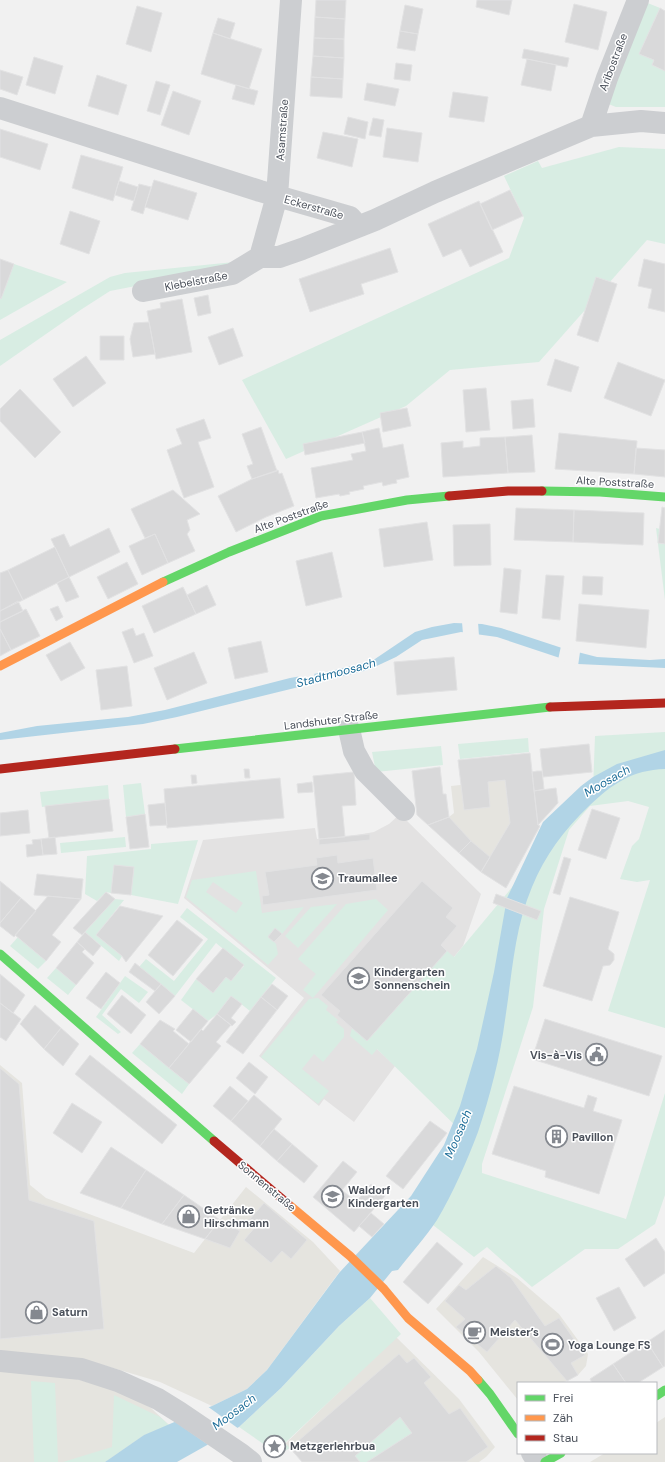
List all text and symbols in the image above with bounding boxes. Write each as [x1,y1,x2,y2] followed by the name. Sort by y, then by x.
[596,31,630,93] street label: Aribostraße
[273,99,291,161] street label: Asamstraße
[283,192,345,222] street label: Eckerstraße
[163,268,229,294] street label: Klebelstraße
[576,473,654,491] street label: Alte Poststraße
[252,496,330,536] street label: Alte Poststraße
[294,655,378,691] water label: Stadtmoosach
[283,707,379,733] street label: Landshuter Straße
[581,761,633,801] water label: Moosach
[310,865,336,891] school or university icon: Traumallee
[338,871,398,885] place label: Traumallee
[345,965,371,991] school or university icon: Kindergarten Sonnenschein
[374,965,450,992] place label: Kindergarten Sonnenschein
[584,1042,610,1068] public building icon: Vis-à-Vis
[530,1048,582,1062] place label: Vis-à-Vis
[441,1107,475,1161] water label: Moosach
[544,1124,570,1150] building icon: Pavillon
[572,1130,613,1144] place label: Pavillon
[235,1158,299,1214] street label: Sonnenstraße
[319,1183,345,1209] school or university icon: Waldorf Kindergarten
[348,1183,419,1210] place label: Waldorf Kindergarten
[175,1203,201,1229] shop icon: Getränke Hirschmann
[204,1203,269,1230] place label: Getränke Hirschmann
[23,1299,49,1325] shop icon: Saturn
[52,1305,88,1319] place label: Saturn
[462,1319,488,1345] cafe icon: Meister’s
[490,1325,539,1339] place label: Meister’s
[540,1332,566,1358] sports icon: Yoga Lounge FS
[568,1338,651,1352] place label: Yoga Lounge FS
[517,1382,657,1454] legend
[209,1390,259,1434] water label: Moosach
[553,1390,573,1406] text: Frei
[553,1410,573,1426] text: Zäh
[553,1430,578,1446] text: Stau
[262,1433,288,1459] place icon: Metzgerlehrbua
[290,1439,375,1453] place label: Metzgerlehrbua

